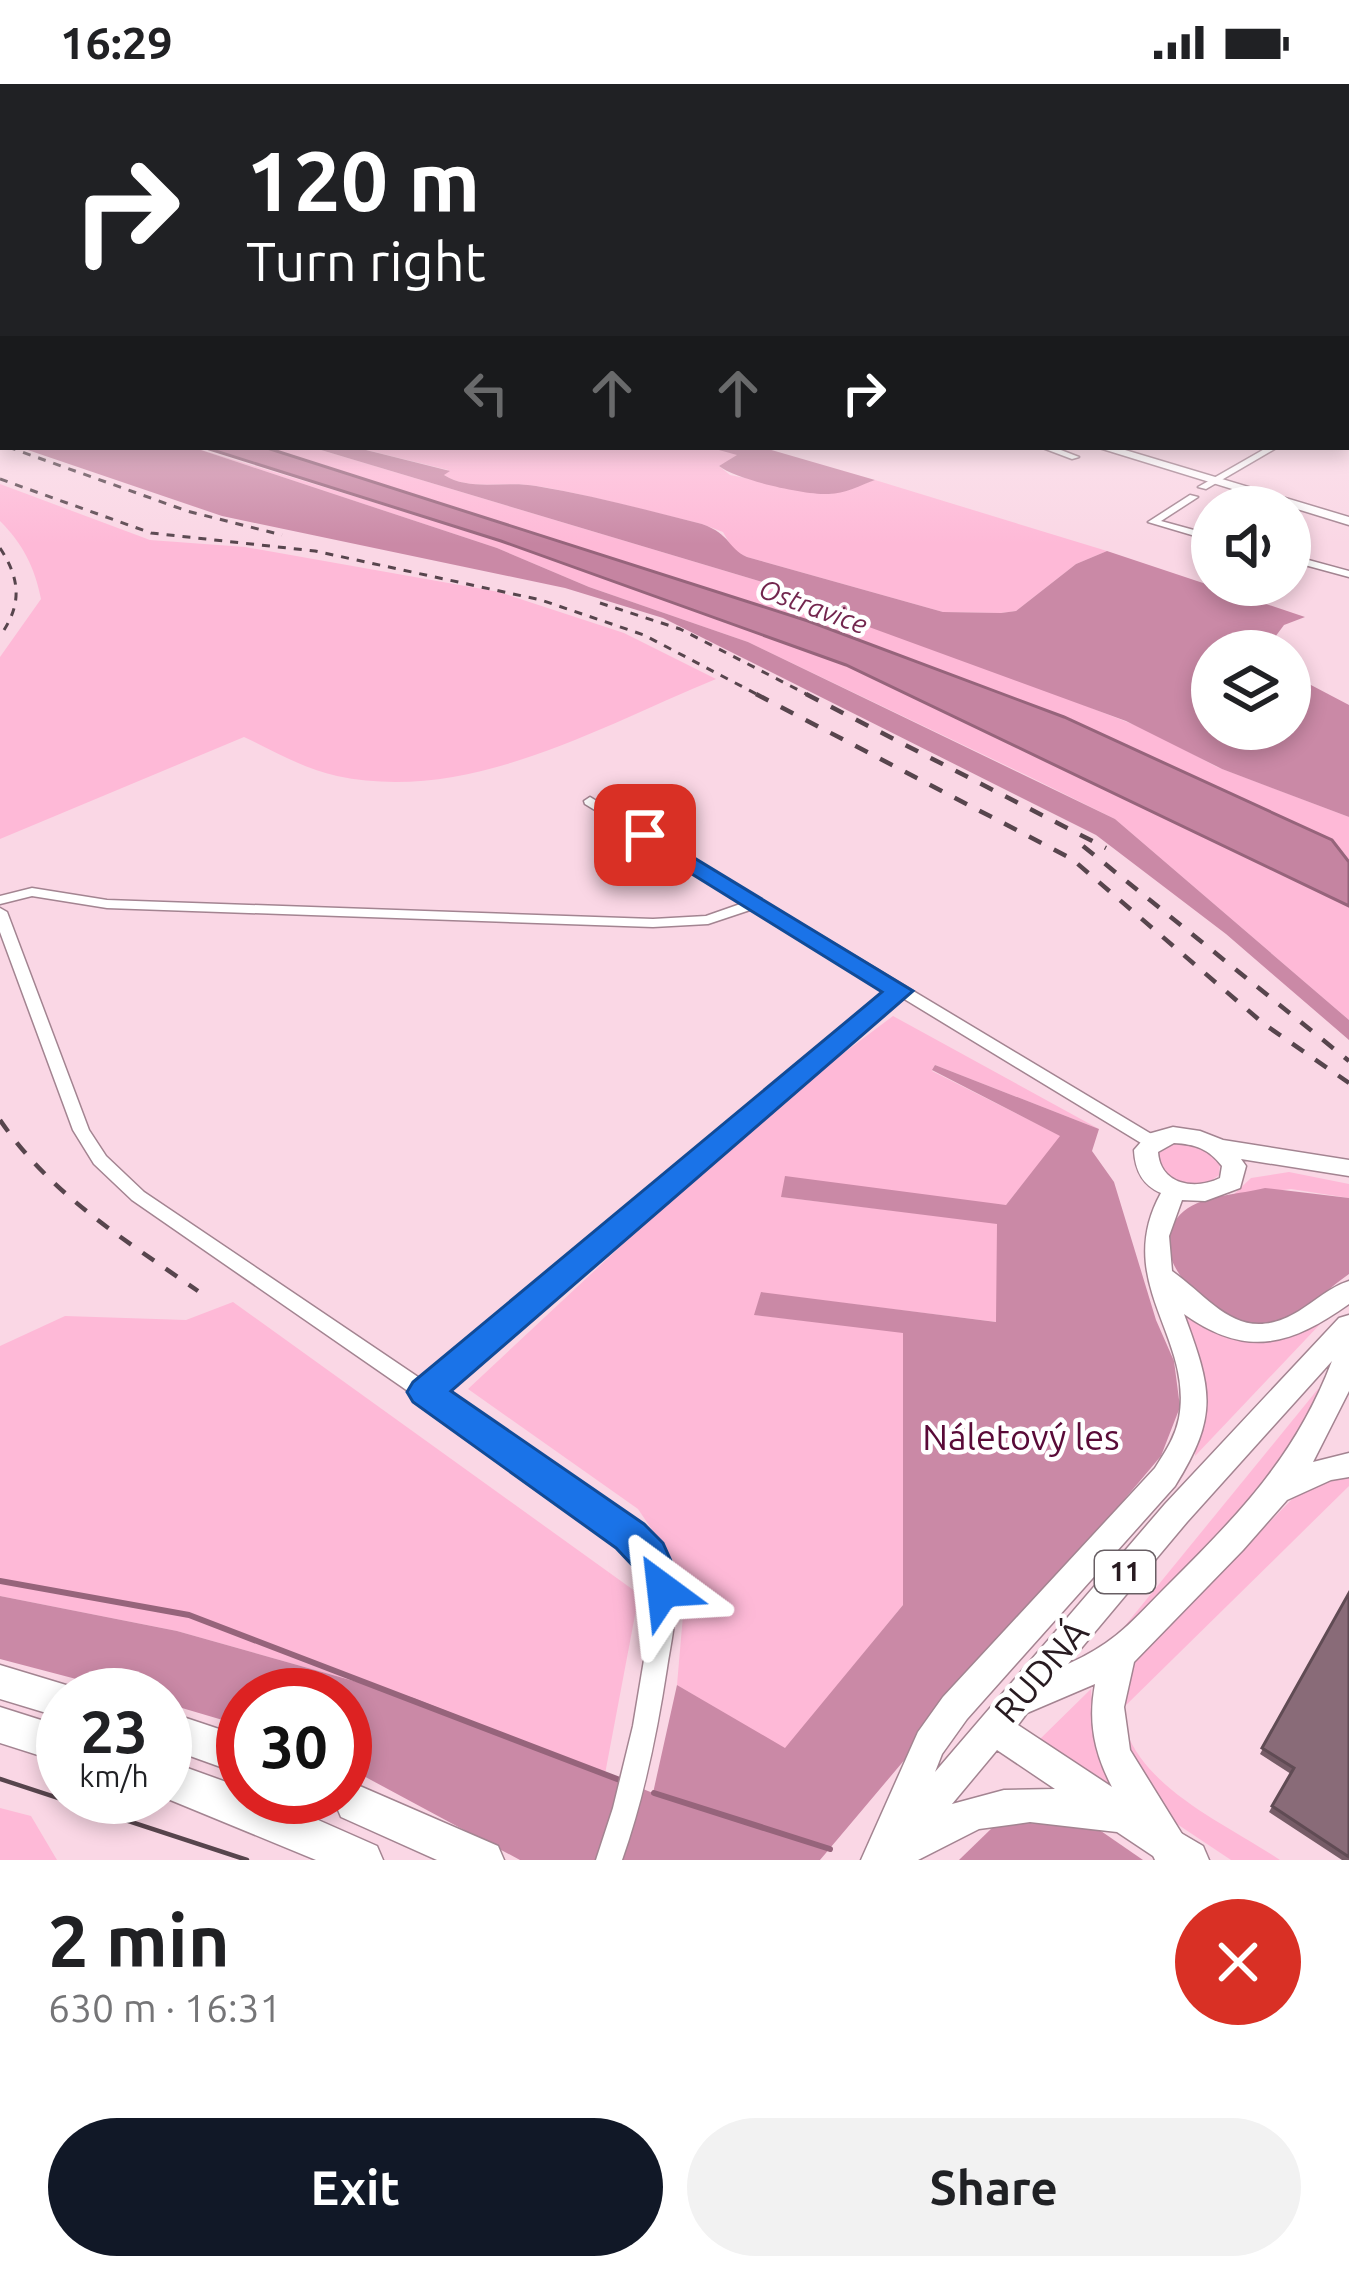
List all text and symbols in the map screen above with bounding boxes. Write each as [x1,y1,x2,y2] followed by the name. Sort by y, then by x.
[60,17,173,68] text: 16:29
[48,132,204,288] icon: right
[246,133,480,227] text: 120 m
[246,231,486,291] text: Turn right
[453,360,519,426] icon: left
[579,360,645,426] icon: ahead
[705,360,771,426] icon: ahead
[831,360,897,426] icon: right
[1191,486,1311,750] map controls
[1191,486,1311,606] button: sound
[755,573,872,640] water label: Ostravice
[1191,630,1311,750] button: layers
[594,784,696,886] pin
[612,802,678,868] icon: arrive
[922,1416,1120,1457] park label: Náletový les
[600,1527,726,1653] position arrow
[1095,1551,1155,1593] road number: 11
[985,1611,1096,1730] street label: RUDNÁ
[216,1668,372,1824] speed limit sign: 30
[80,1697,148,1764] text: 23
[79,1759,149,1793] text: km/h
[1175,1899,1301,2025] button: close
[48,1900,230,1981] text: 2 min
[48,1986,282,2029] text: 630 m · 16:31
[48,2118,663,2256] button: Exit
[687,2118,1301,2256] button: Share

